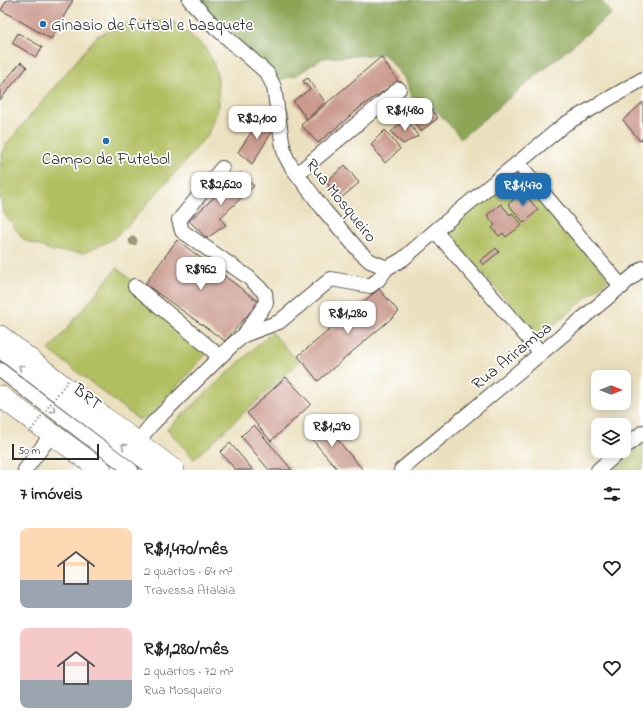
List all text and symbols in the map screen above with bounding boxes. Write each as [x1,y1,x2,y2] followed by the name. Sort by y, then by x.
[51,13,253,38] place label: Ginasio de futsal e basquete
[38,19,48,29] marker: Ginasio de futsal e basquete
[368,98,442,132] pin: R$1,480
[386,101,424,120] text: R$1,480
[220,106,294,140] pin: R$2,100
[237,109,277,128] text: R$2,100
[101,136,111,146] marker: Campo de Futebol
[42,147,170,172] place label: Campo de Futebol
[299,153,383,249] street label: Rua Mosqueiro
[184,172,258,206] pin: R$2,620
[486,173,560,207] pin: R$1,470
[200,175,242,194] text: R$2,620
[504,176,542,195] text: R$1,470
[173,257,229,291] pin: R$962
[185,260,217,279] text: R$962
[311,301,385,335] pin: R$1,280
[329,304,367,323] text: R$1,280
[466,316,558,396] street label: Rua Ariramba
[18,364,25,371] one-way arrow
[591,370,631,410] north arrow
[591,370,631,458] map controls
[67,377,107,417] street label: BRT
[49,406,56,413] one-way arrow
[295,414,369,448] pin: R$1,290
[313,417,351,436] text: R$1,290
[591,418,631,458] button: layers
[12,442,99,461] scale bar
[18,443,40,459] text: 50 m
[121,444,128,451] one-way arrow
[20,482,83,507] text: 7 imóveis
[601,483,623,505] icon: filters
[144,537,228,562] text: R$1,470/mês
[52,544,100,592] icon: home
[601,557,623,579] icon: heart
[144,562,233,581] text: 2 quartos · 64 m²
[144,581,235,600] text: Travessa Atalaia
[144,637,229,662] text: R$1,280/mês
[52,644,100,692] icon: home
[601,657,623,679] icon: heart
[144,662,234,681] text: 2 quartos · 72 m²
[144,681,222,700] text: Rua Mosqueiro

